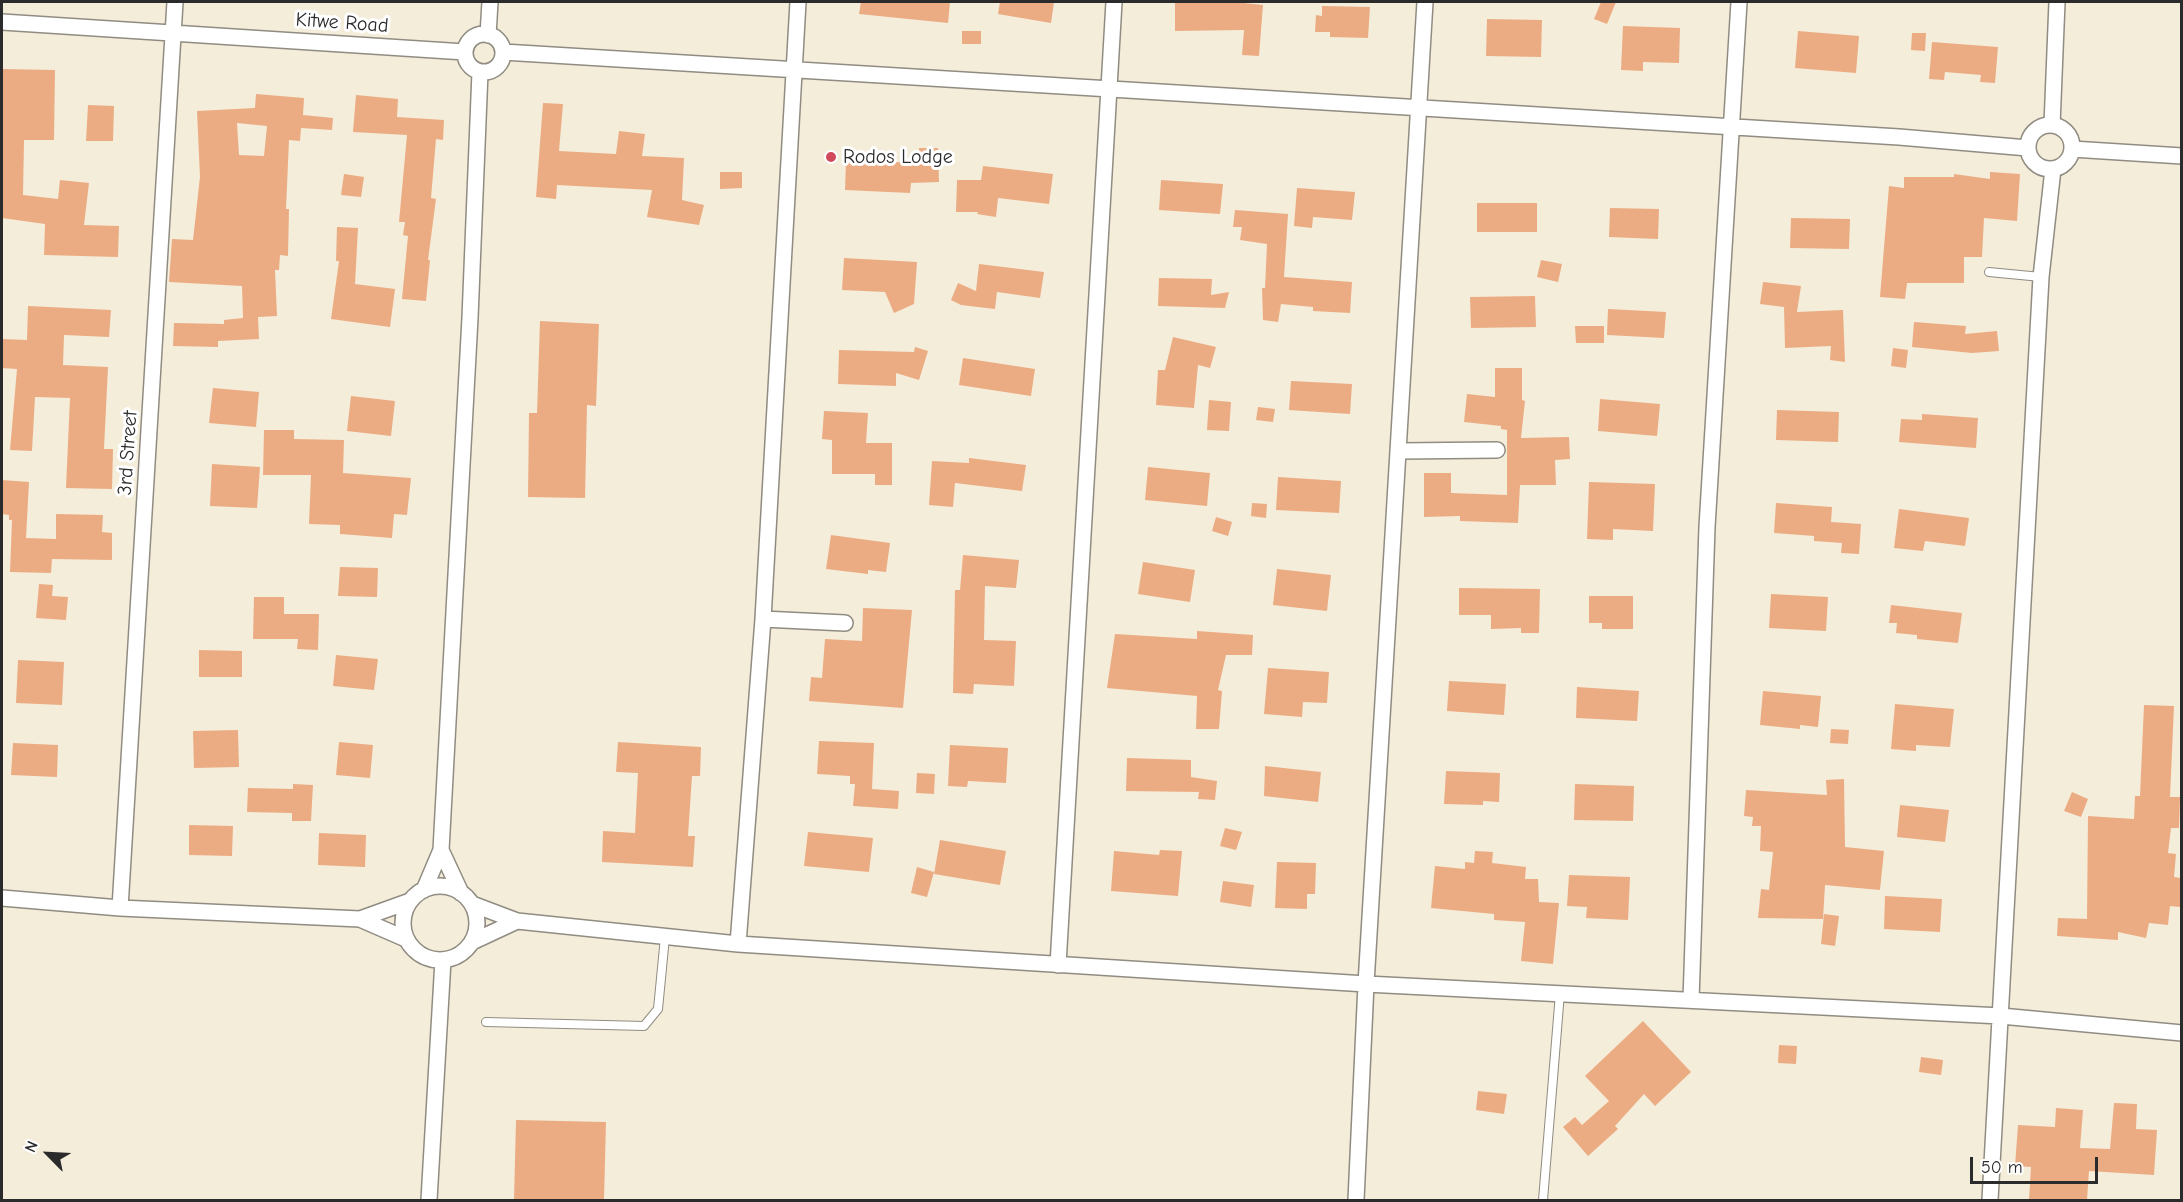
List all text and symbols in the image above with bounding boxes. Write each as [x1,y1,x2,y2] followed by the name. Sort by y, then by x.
[295,8,389,38] street label: Kitwe Road
[843,145,953,169] place label: Rodos Lodge
[824,150,838,164] marker: Rodos Lodge
[113,410,143,496] street label: 3rd Street
[18,1124,78,1184] north arrow
[21,1138,42,1155] text: N
[1973,1145,2100,1183] scale bar
[1981,1157,2023,1178] text: 50 m

